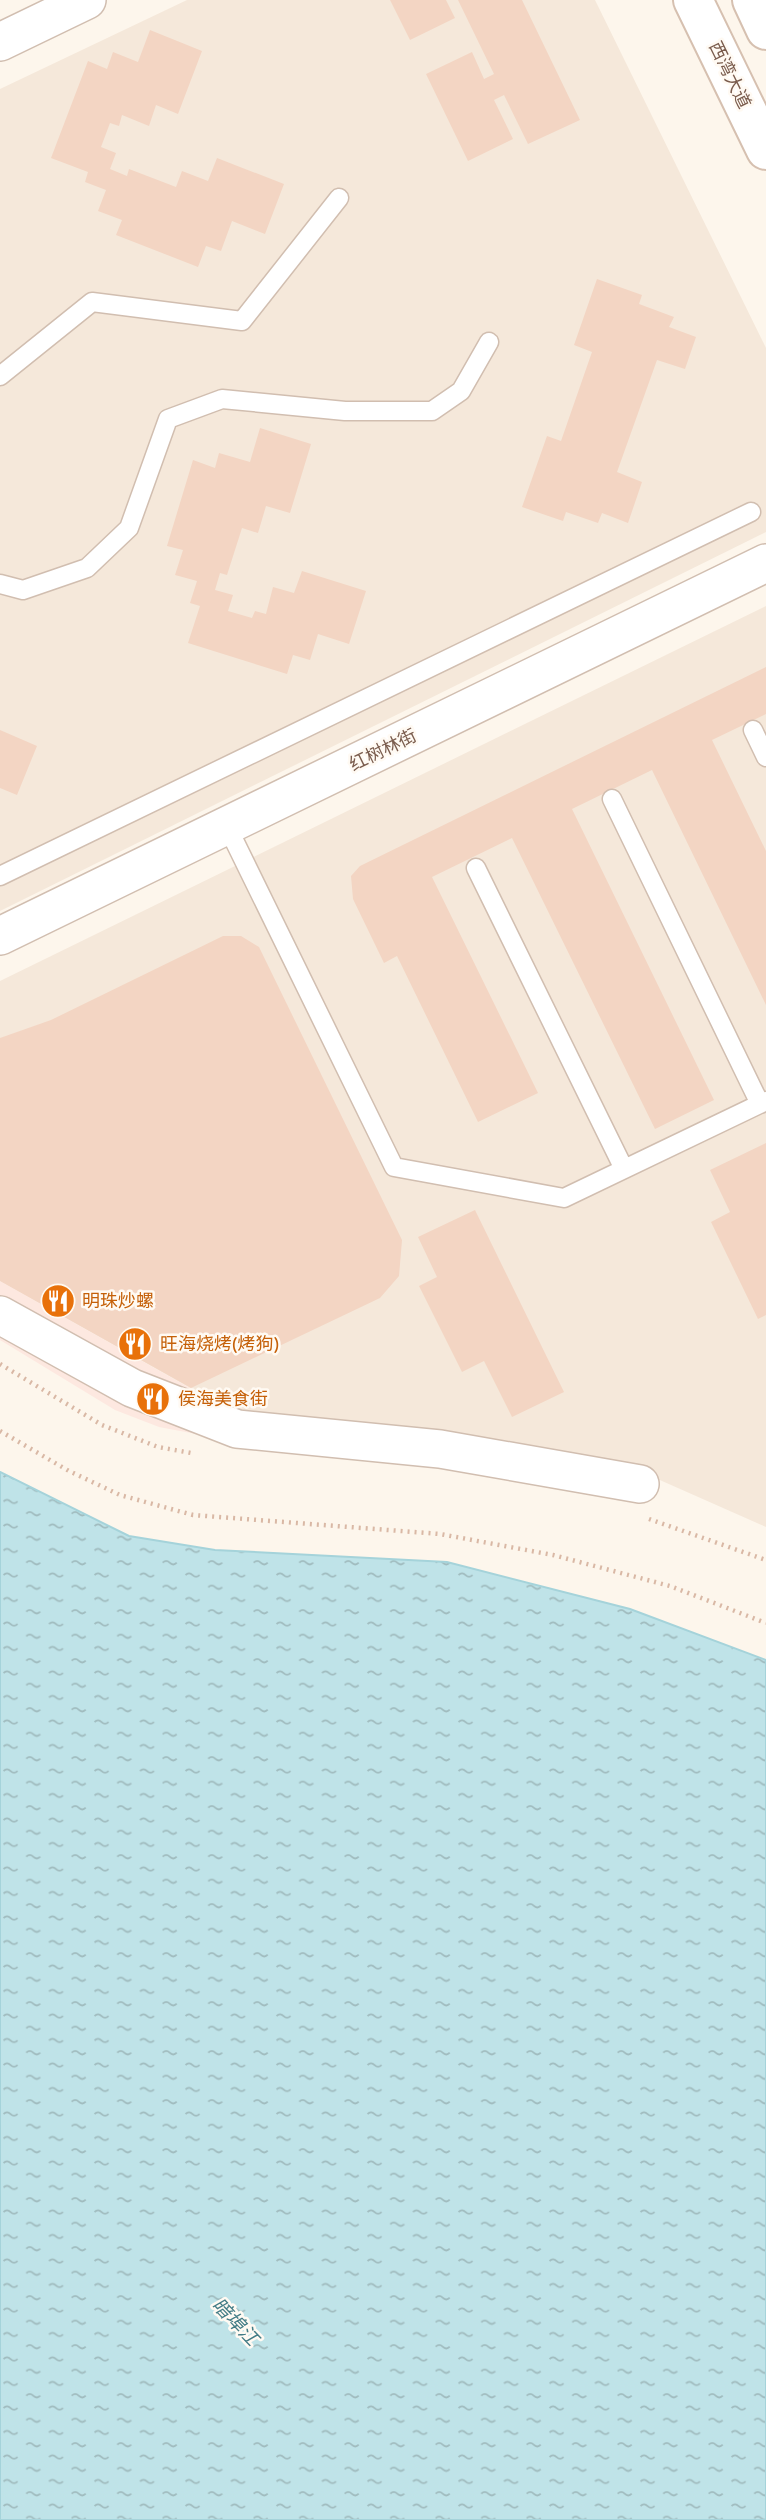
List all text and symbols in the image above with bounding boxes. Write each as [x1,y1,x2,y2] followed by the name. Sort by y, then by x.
[704,38,756,112] street label: 西湾大道
[346,724,420,776] street label: 红树林街
[39,1282,77,1320] restaurant icon: 明珠炒螺
[82,1290,154,1312] place label: 明珠炒螺
[116,1325,154,1363] restaurant icon: 旺海烧烤(烤狗)
[160,1333,279,1355] place label: 旺海烧烤(烤狗)
[134,1380,172,1418] restaurant icon: 侯海美食街
[178,1388,268,1410] place label: 侯海美食街
[207,2294,264,2352] water label: 暗埠江

